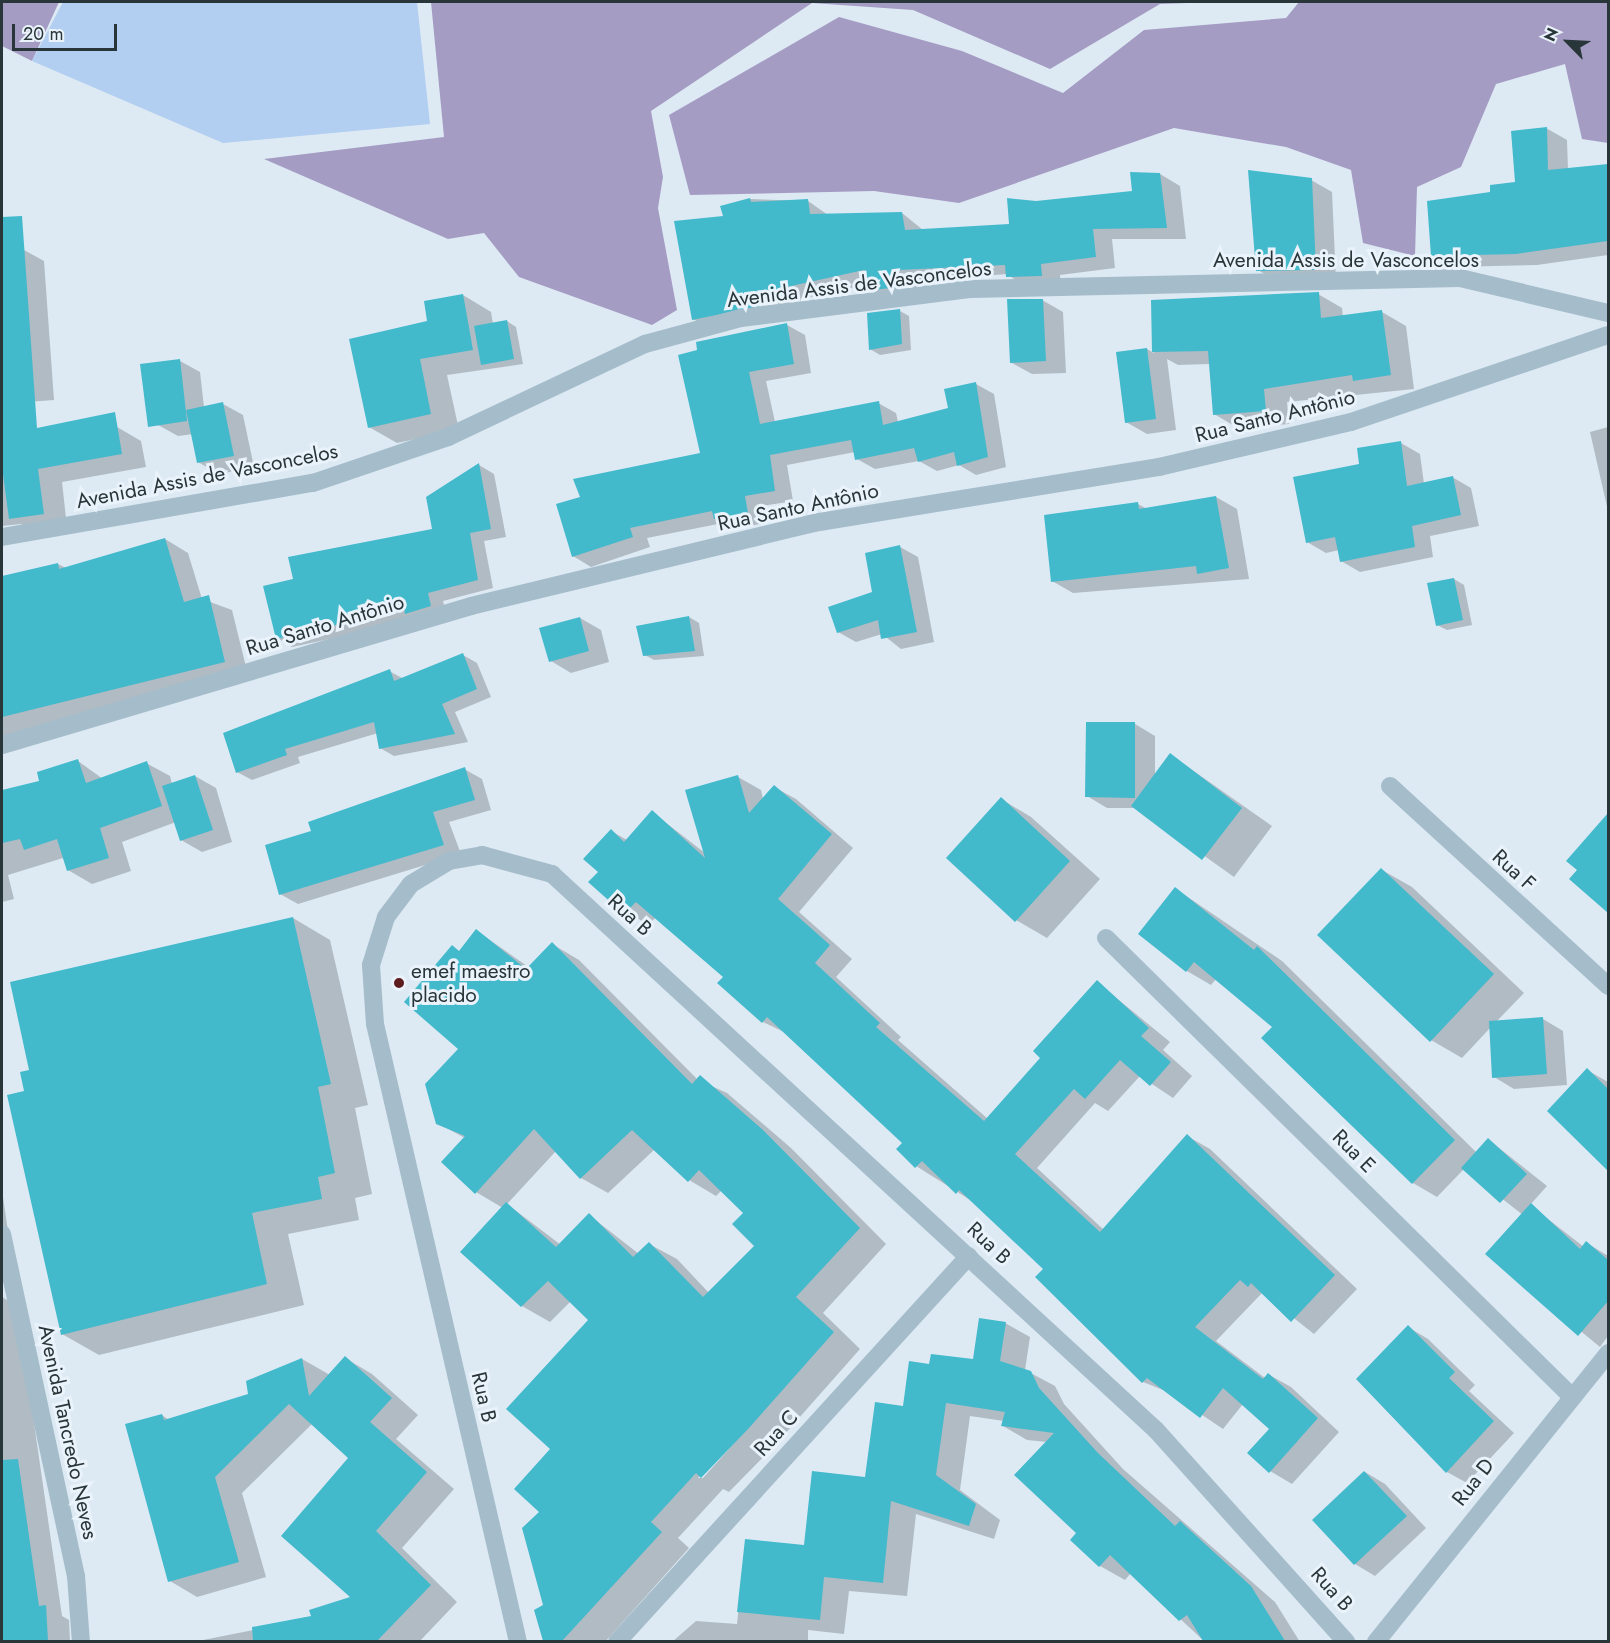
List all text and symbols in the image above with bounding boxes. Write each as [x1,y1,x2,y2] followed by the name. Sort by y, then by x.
[15,12,120,50] scale bar
[1538,12,1598,72] north arrow
[23,21,63,47] text: 20 m
[1538,24,1564,45] text: N
[1213,247,1479,273] street label: Avenida Assis de Vasconcelos
[725,255,993,313] street label: Avenida Assis de Vasconcelos
[1192,384,1358,448] street label: Rua Santo Antônio
[74,438,340,514] street label: Avenida Assis de Vasconcelos
[715,478,881,536] street label: Rua Santo Antônio
[243,589,407,661] street label: Rua Santo Antônio
[1487,844,1541,896] street label: Rua F
[603,889,657,941] street label: Rua B
[411,958,530,1008] place label: emef maestro placido
[392,976,406,990] marker: emef maestro placido
[1327,1124,1381,1178] street label: Rua E
[962,1216,1016,1270] street label: Rua B
[33,1322,103,1542] street label: Avenida Tancredo Neves
[466,1369,502,1425] street label: Rua B
[749,1405,803,1461] street label: Rua C
[1447,1453,1499,1511] street label: Rua D
[1306,1562,1358,1616] street label: Rua B

